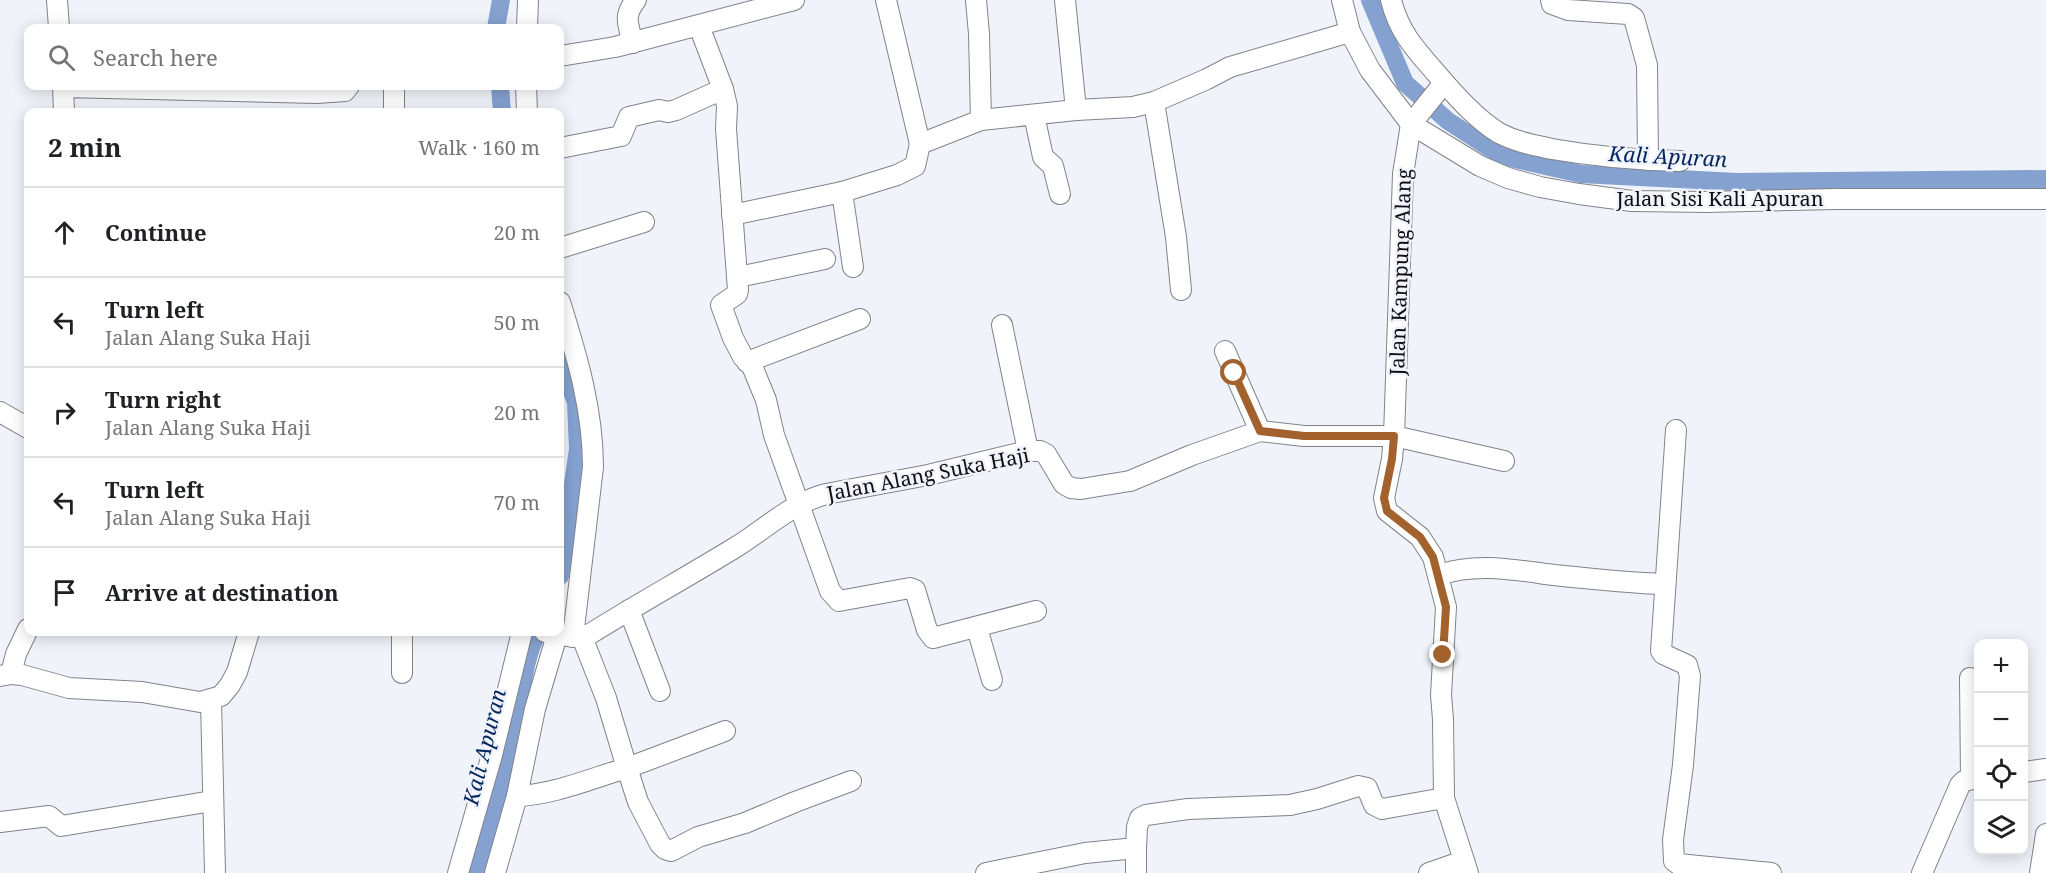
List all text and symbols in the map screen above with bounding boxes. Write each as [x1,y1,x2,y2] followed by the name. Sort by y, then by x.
[24,24,564,90] search box
[45,41,78,74] icon: search
[93,42,218,72] text: Search here
[48,129,122,165] text: 2 min
[418,134,540,161] text: Walk · 160 m
[1607,139,1728,173] water label: Kali Apuran
[1383,168,1417,377] street label: Jalan Kampung Alang
[1615,185,1824,212] street label: Jalan Sisi Kali Apuran
[48,216,81,249] icon: ahead
[105,217,207,247] text: Continue
[494,219,540,246] text: 20 m
[105,294,204,324] text: Turn left
[48,306,81,339] icon: left
[494,309,540,336] text: 50 m
[105,324,311,351] text: Jalan Alang Suka Haji
[1220,359,1246,385] route start
[105,384,221,414] text: Turn right
[48,396,81,429] icon: right
[494,399,540,426] text: 20 m
[105,414,311,441] text: Jalan Alang Suka Haji
[824,441,1032,507] street label: Jalan Alang Suka Haji
[105,474,204,504] text: Turn left
[48,486,81,519] icon: left
[494,489,540,516] text: 70 m
[105,504,311,531] text: Jalan Alang Suka Haji
[48,576,81,609] icon: arrive
[105,577,339,607] text: Arrive at destination
[1974,639,2028,855] map controls
[1974,639,2028,693] button: +
[1429,641,1455,667] route end
[456,686,512,809] water label: Kali Apuran
[1974,693,2028,747] button: −
[1974,747,2028,801] button: locate
[1974,801,2028,855] button: layers

